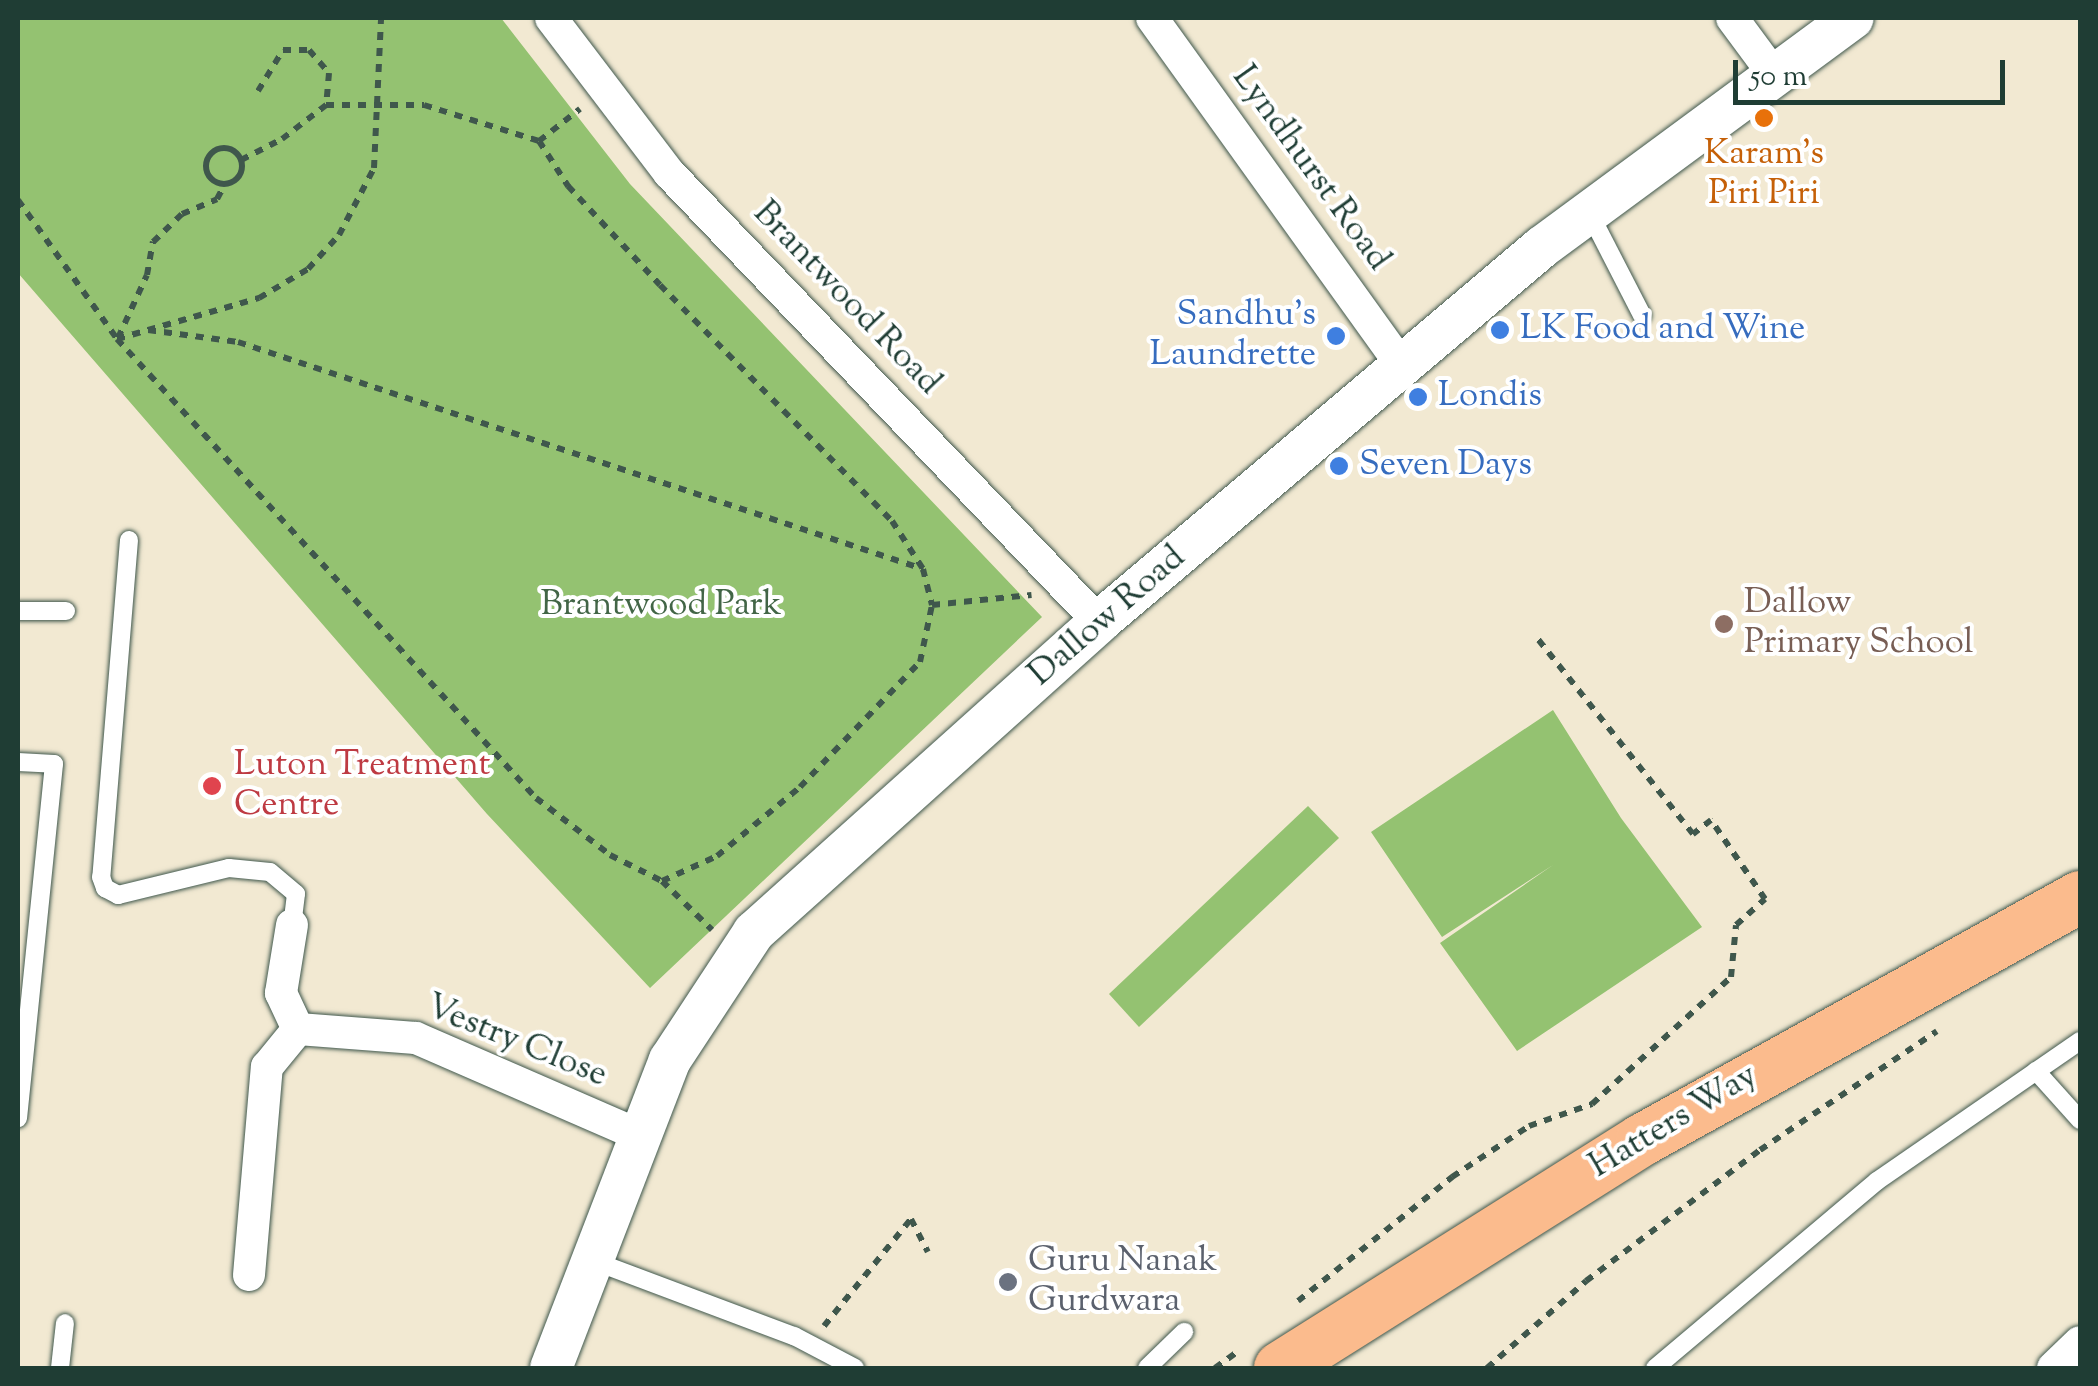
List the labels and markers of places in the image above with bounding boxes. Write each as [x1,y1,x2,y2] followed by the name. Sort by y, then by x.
[1753,107,1775,129] marker: Karam's Piri Piri
[1704,134,1824,216] place label: Karam's Piri Piri
[1150,295,1316,377] place label: Sandhu's Laundrette
[1520,309,1805,351] place label: LK Food and Wine
[1489,319,1511,341] marker: LK Food and Wine
[1325,325,1347,347] marker: Sandhu's Laundrette
[1438,376,1542,418] place label: Londis
[1407,386,1429,408] marker: Londis
[1359,445,1532,487] place label: Seven Days
[1328,455,1350,477] marker: Seven Days
[1744,583,1973,665] place label: Dallow Primary School
[1713,613,1735,635] marker: Dallow Primary School
[234,745,490,827] place label: Luton Treatment Centre
[199,773,225,799] marker: Luton Treatment Centre
[1028,1241,1217,1323] place label: Guru Nanak Gurdwara
[997,1271,1019,1293] marker: Guru Nanak Gurdwara

